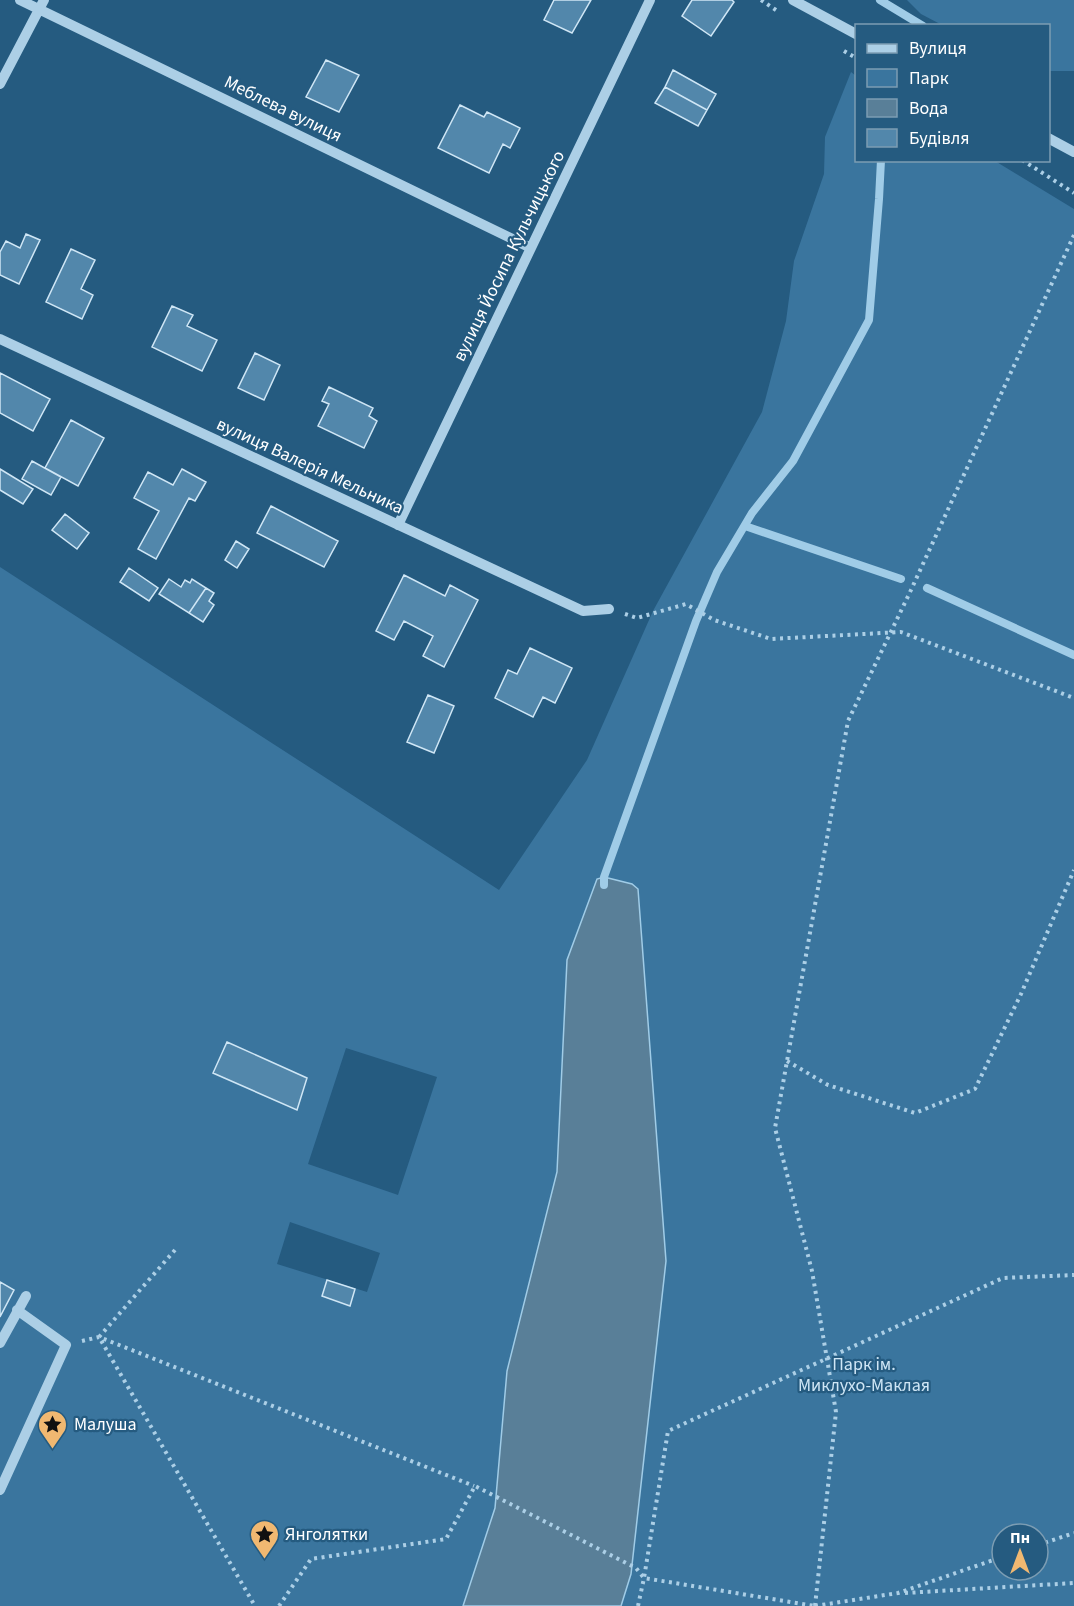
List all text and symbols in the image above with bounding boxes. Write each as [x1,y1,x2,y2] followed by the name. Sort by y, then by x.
[855,24,1050,162] legend
[909,36,967,61] text: Вулиця
[909,66,949,91] text: Парк
[220,70,346,148] street label: Меблева вулиця
[909,96,948,121] text: Вода
[909,126,969,151] text: Будівля
[447,146,571,366] street label: вулиця Йосипа Кульчицького
[212,412,408,520] street label: вулиця Валерія Мельника
[798,1352,930,1398] park label: Парк ім. Миклухо-Маклая
[37,1408,69,1450] place icon: Малуша
[74,1412,137,1437] place label: Малуша
[248,1518,280,1560] place icon: Янголятки
[285,1522,368,1547] place label: Янголятки
[990,1522,1050,1582] north arrow
[1010,1527,1030,1549] text: Пн

